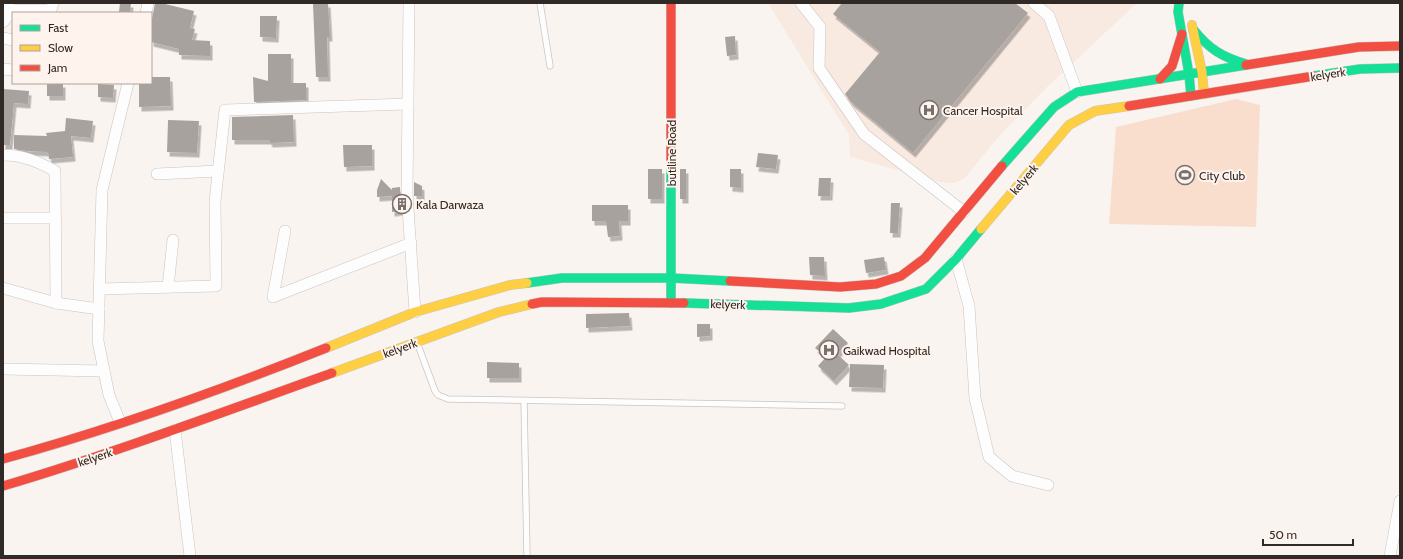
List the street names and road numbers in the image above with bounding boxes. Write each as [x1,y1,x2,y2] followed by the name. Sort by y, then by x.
[1309,64,1347,84] street label: kelyerk
[664,120,679,186] street label: butiline Road
[1007,160,1041,197] street label: kelyerk
[710,296,746,312] street label: kelyerk
[381,335,420,361] street label: kelyerk
[76,444,115,470] street label: kelyerk

